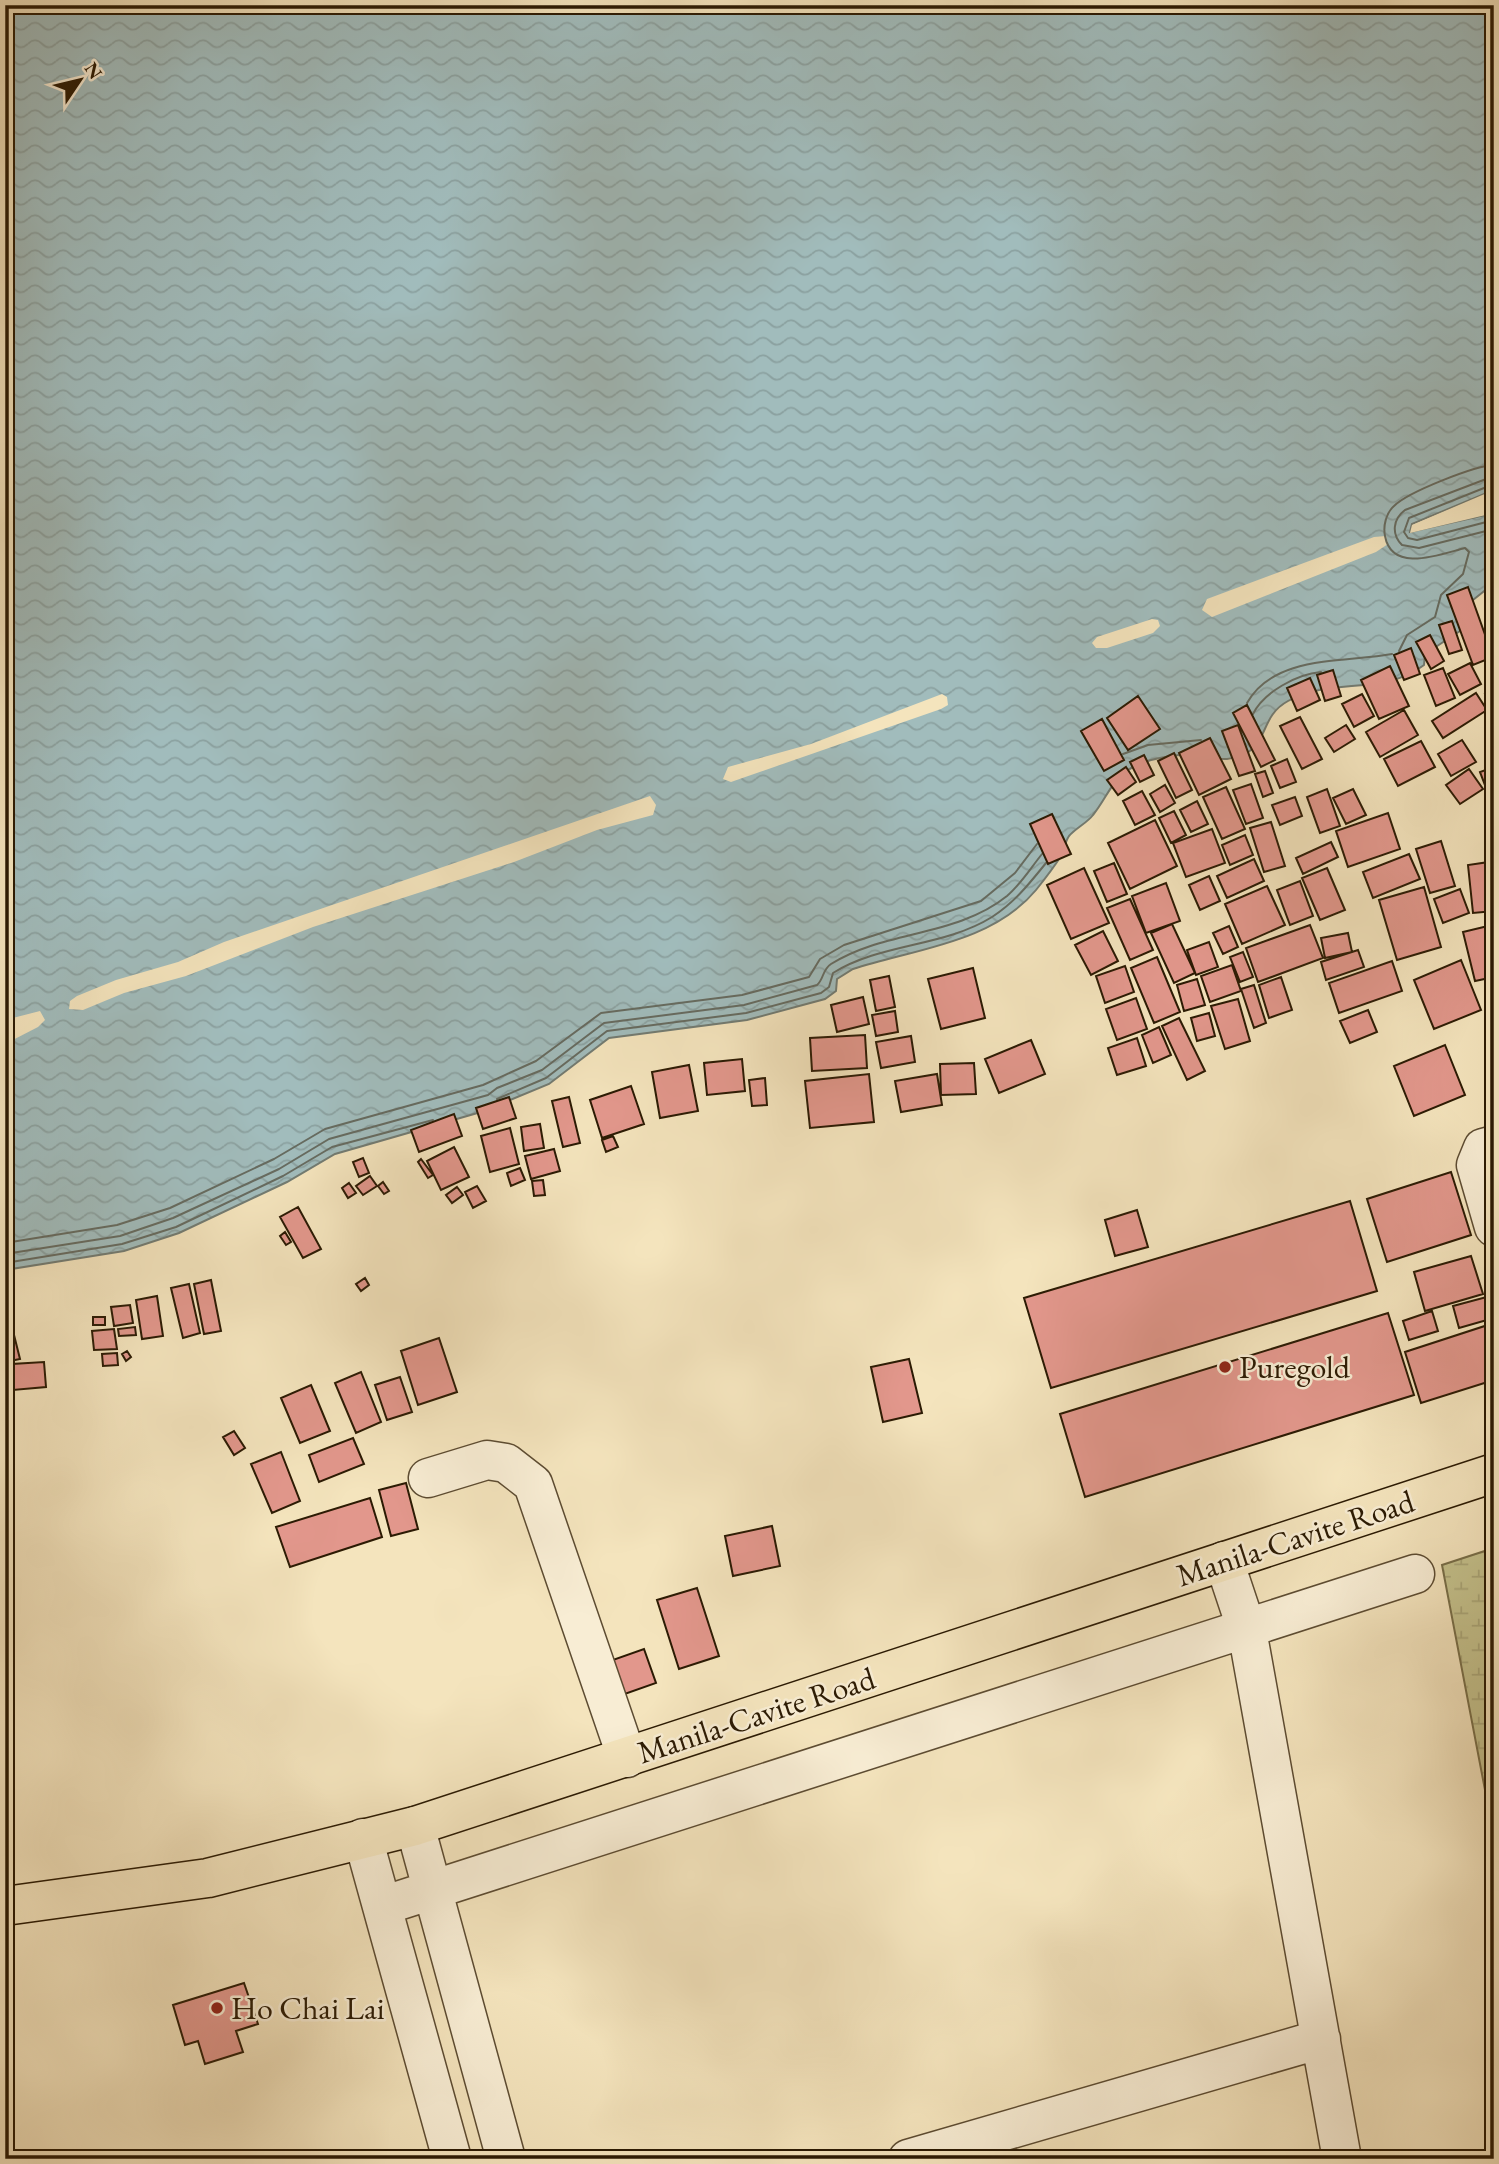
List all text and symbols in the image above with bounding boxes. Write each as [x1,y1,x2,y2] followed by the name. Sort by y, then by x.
[46,46,116,116] north arrow
[79,57,109,85] text: N
[1239,1346,1351,1388] place label: Puregold
[1217,1359,1233,1375] marker: Puregold
[1171,1480,1420,1596] street label: Manila-Cavite Road
[632,1657,881,1773] street label: Manila-Cavite Road
[231,1987,385,2029] place label: Ho Chai Lai
[209,2000,225,2016] marker: Ho Chai Lai

